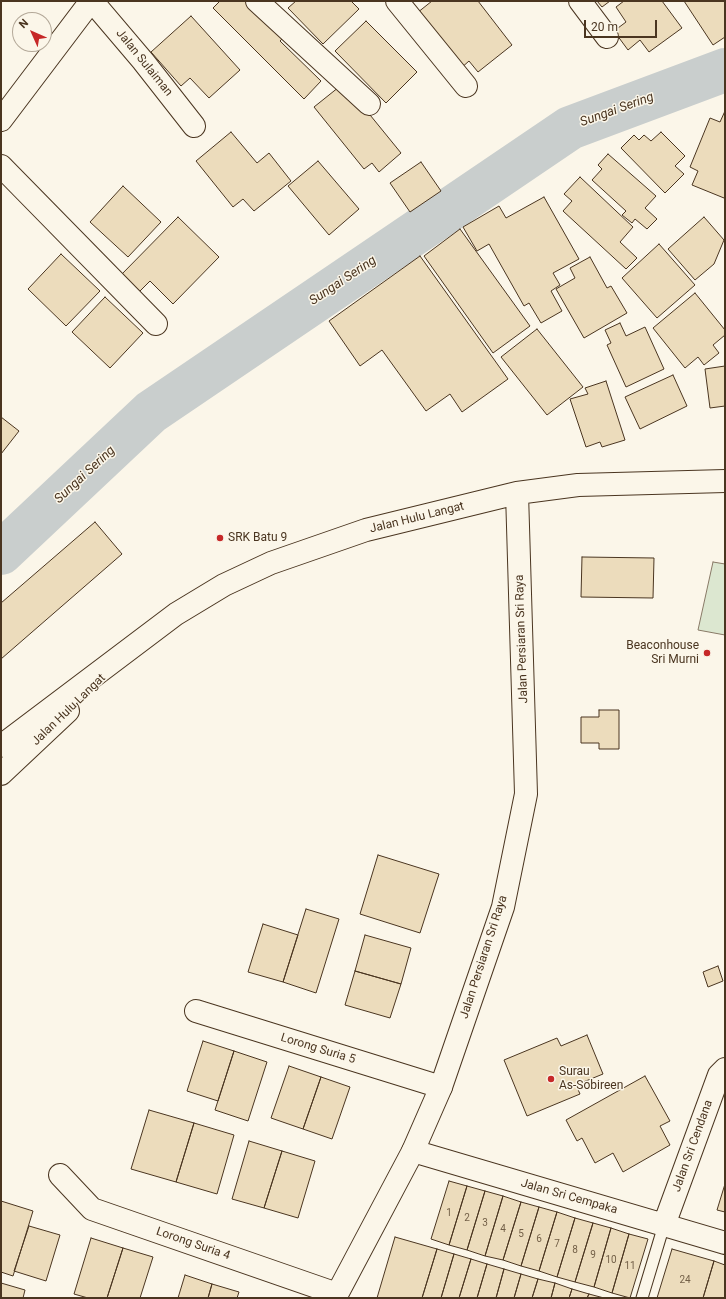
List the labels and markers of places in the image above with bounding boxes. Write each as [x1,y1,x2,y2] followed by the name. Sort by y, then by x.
[228,531,287,545] place label: SRK Batu 9
[215,533,225,543] marker: SRK Batu 9
[626,639,699,667] place label: Beaconhouse Sri Murni
[702,648,712,658] marker: Beaconhouse Sri Murni
[559,1065,623,1093] place label: Surau As-Sobireen
[546,1074,556,1084] marker: Surau As-Sobireen

